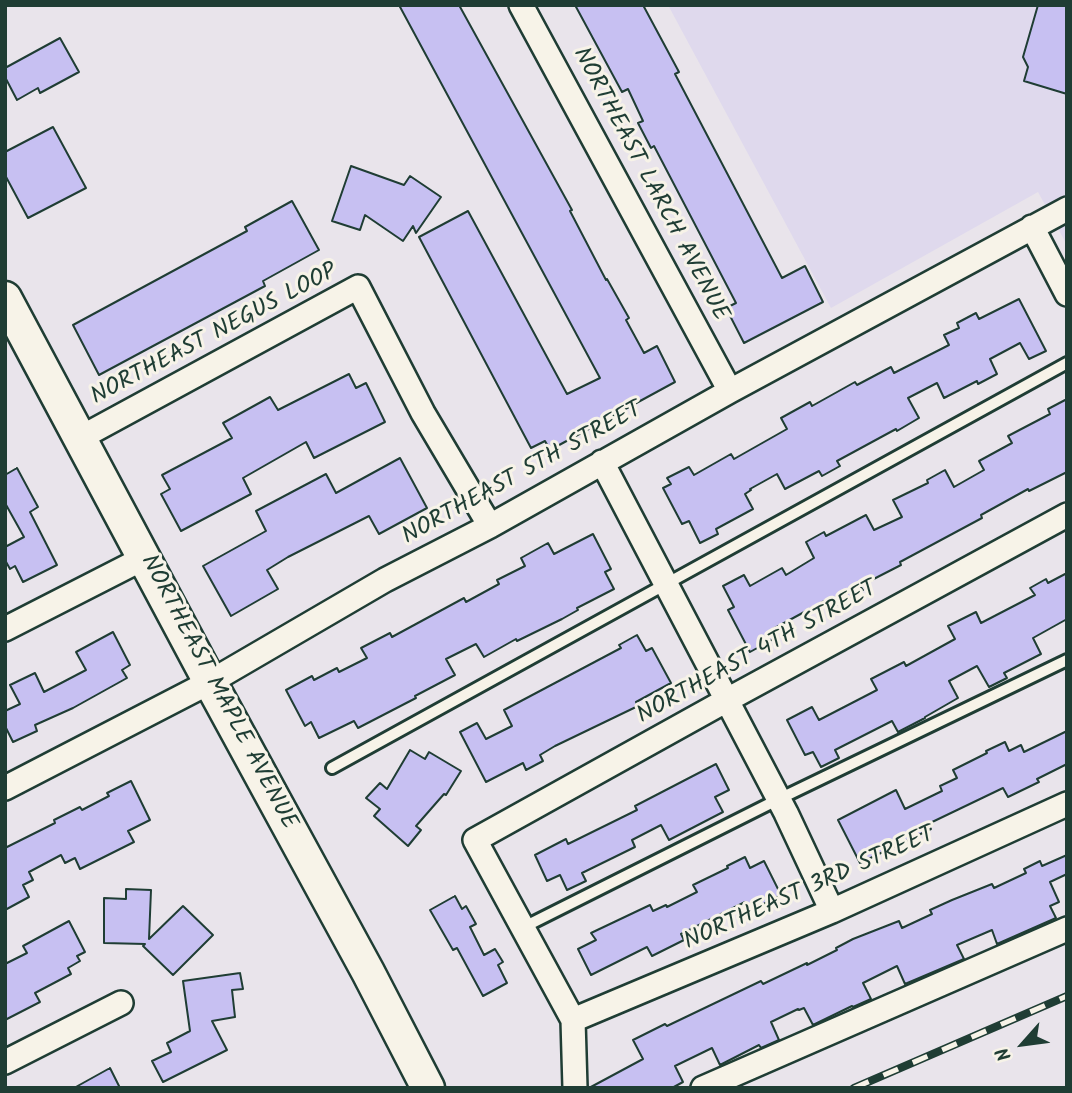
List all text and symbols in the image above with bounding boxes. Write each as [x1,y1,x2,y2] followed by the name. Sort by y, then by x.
[565,43,733,327] street label: NORTHEAST LARCH AVENUE
[87,259,343,413] street label: NORTHEAST NEGUS LOOP
[398,397,648,553] street label: NORTHEAST 5TH STREET
[132,551,302,835] street label: NORTHEAST MAPLE AVENUE
[633,576,883,732] street label: NORTHEAST 4TH STREET
[680,822,940,958] street label: NORTHEAST 3RD STREET
[988,1009,1058,1079] north arrow
[988,1042,1021,1066] text: N

